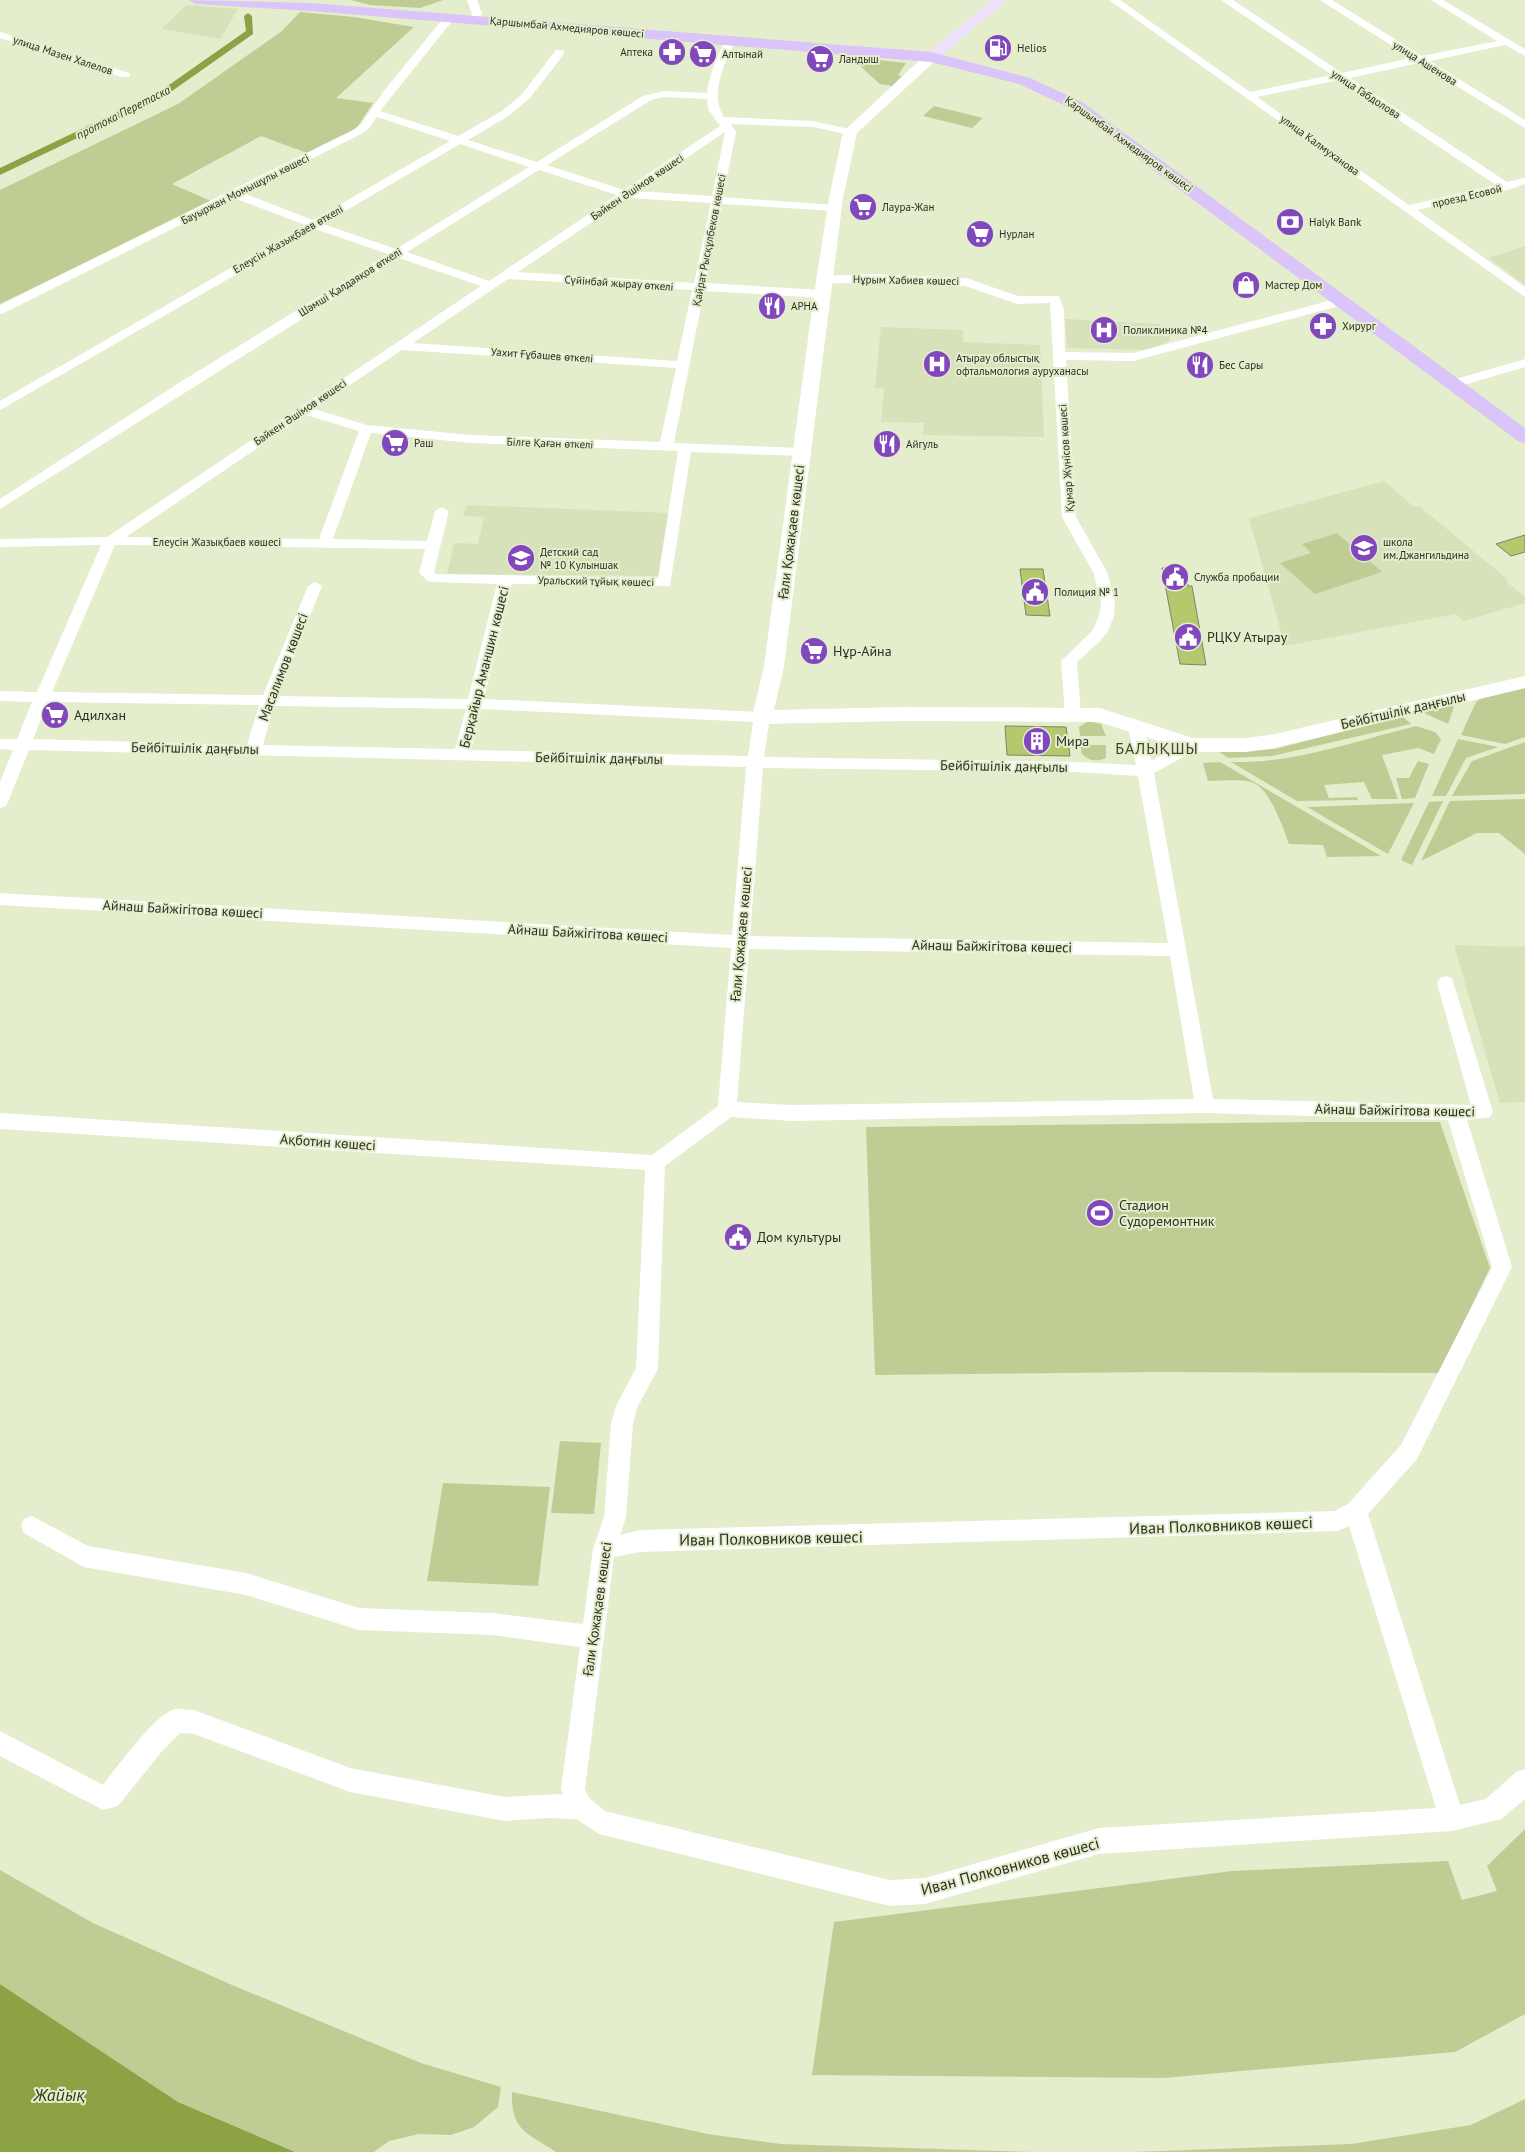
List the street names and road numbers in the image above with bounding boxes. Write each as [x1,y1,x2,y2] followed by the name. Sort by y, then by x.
[489,13,645,41] street label: Қаршымбай Ахмедияров көшесі
[11,32,115,78] street label: улица Мазен Халелов
[1390,38,1460,88] street label: улица Ашенова
[1329,66,1403,122] street label: улица Габдолова
[1062,93,1196,195] street label: Қаршымбай Ахмедияров көшесі
[1278,112,1362,178] street label: улица Калмуханова
[179,151,311,227] street label: Бауыржан Момышұлы көшесі
[588,151,686,223] street label: Бәйкен Әшімов көшесі
[689,173,729,307] street label: Қайрат Рысқұлбеков көшесі
[1431,181,1503,211] street label: проезд Есовой
[230,202,346,276] street label: Елеусін Жазықбаев өткелі
[296,244,404,320] street label: Шәмші Қалдаяқов өткелі
[564,272,674,294] street label: Сүйінбай жырау өткелі
[853,272,959,288] street label: Нұрым Хабиев көшесі
[490,344,594,366] street label: Уахит Ғұбашев өткелі
[251,376,349,448] street label: Бәйкен Әшімов көшесі
[1055,404,1077,512] street label: Құмар Жүнісов көшесі
[506,434,594,452] street label: Білге Қаған өткелі
[774,464,808,600] street label: Ғали Қожақаев көшесі
[153,535,281,549] street label: Елеусін Жазықбаев көшесі
[538,573,654,589] street label: Уральский тұйық көшесі
[455,584,513,750] street label: Берқайыр Аманшин көшесі
[254,610,312,724] street label: Масалимов көшесі
[1339,687,1467,733] street label: Бейбітшілік даңғылы
[131,738,259,758] street label: Бейбітшілік даңғылы
[535,748,663,768] street label: Бейбітшілік даңғылы
[940,756,1068,776] street label: Бейбітшілік даңғылы
[726,866,756,1002] street label: Ғали Қожақаев көшесі
[102,896,264,922] street label: Айнаш Байжігітова көшесі
[507,920,669,946] street label: Айнаш Байжігітова көшесі
[912,936,1072,956] street label: Айнаш Байжігітова көшесі
[1315,1100,1475,1120] street label: Айнаш Байжігітова көшесі
[280,1130,376,1154] street label: Ақботин көшесі
[1129,1512,1313,1538] street label: Иван Полковников көшесі
[679,1526,863,1550] street label: Иван Полковников көшесі
[579,1541,615,1677] street label: Ғали Қожақаев көшесі
[919,1833,1101,1899] street label: Иван Полковников көшесі

